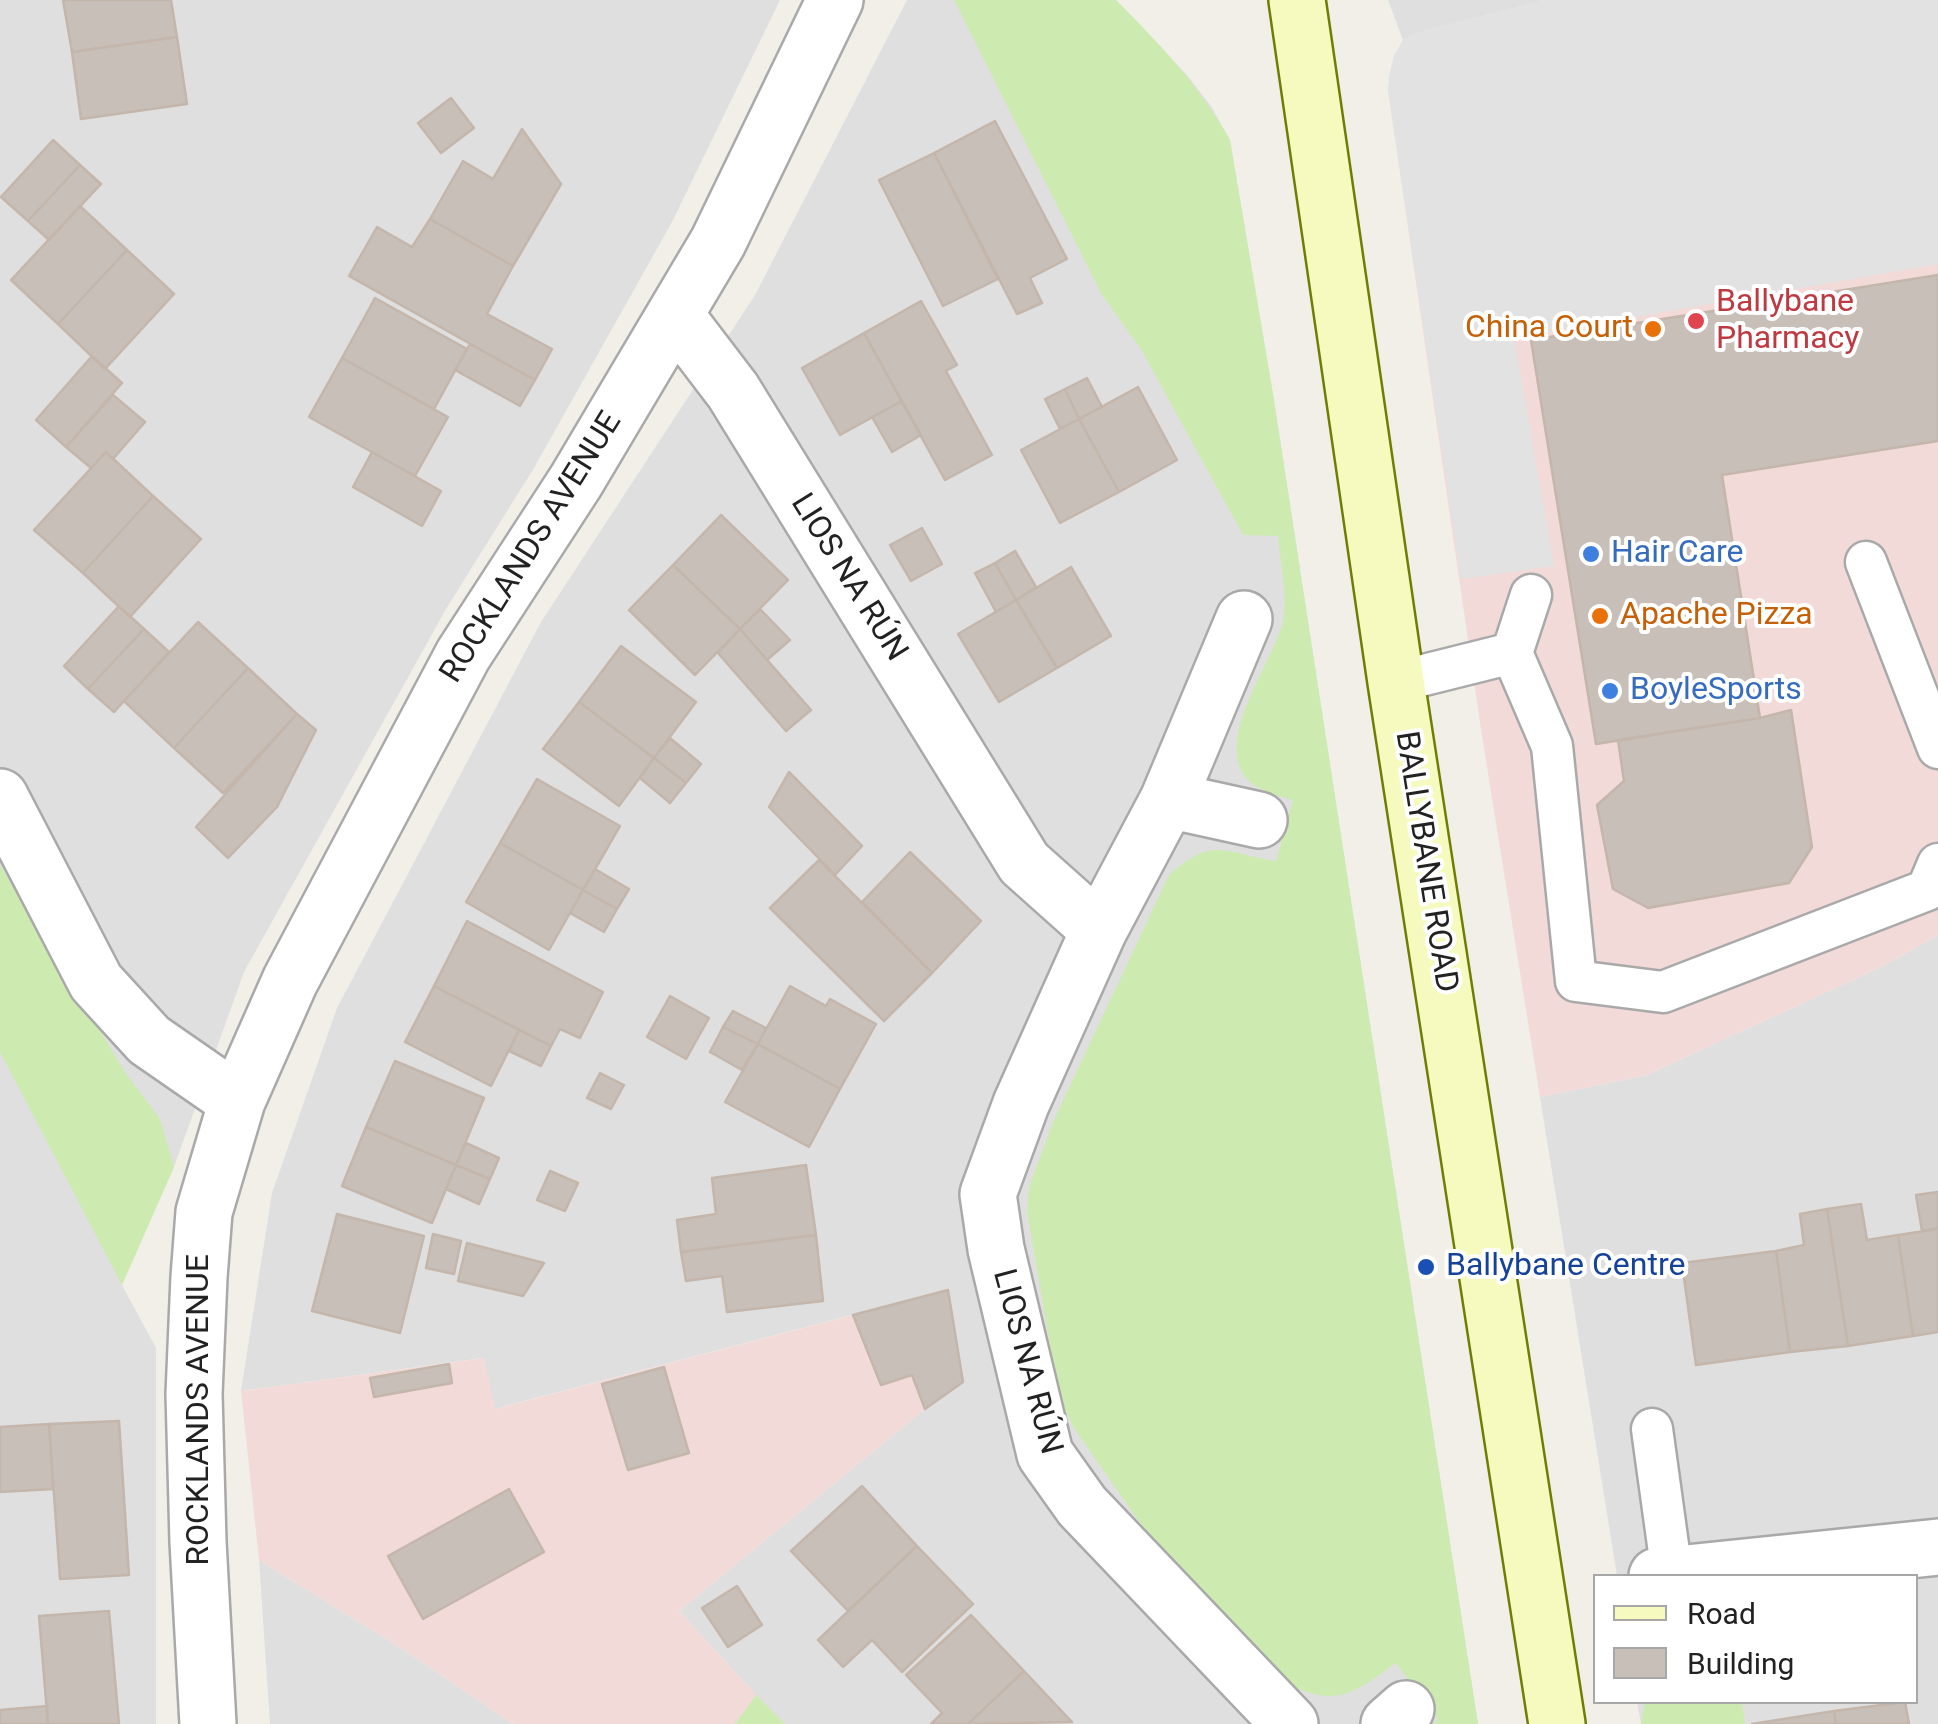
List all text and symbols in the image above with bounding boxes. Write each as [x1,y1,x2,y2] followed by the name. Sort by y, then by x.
[1716,284,1859,359] place label: Ballybane Pharmacy
[1465,310,1633,348] place label: China Court
[1685,310,1707,332] marker: Ballybane Pharmacy
[1642,318,1664,340] marker: China Court
[433,406,631,690] street label: ROCKLANDS AVENUE
[781,487,915,669] street label: LIOS NA RÚN
[1611,535,1744,573] place label: Hair Care
[1580,543,1602,565] marker: Hair Care
[1620,597,1813,635] place label: Apache Pizza
[1589,605,1611,627] marker: Apache Pizza
[1630,672,1802,710] place label: BoyleSports
[1599,680,1621,702] marker: BoyleSports
[1385,729,1465,995] street label: BALLYBANE ROAD
[1446,1248,1685,1286] place label: Ballybane Centre
[181,1254,219,1566] street label: ROCKLANDS AVENUE
[1415,1256,1437,1278] marker: Ballybane Centre
[983,1265,1069,1459] street label: LIOS NA RÚN
[1593,1574,1918,1704] legend
[1687,1596,1756,1631] text: Road
[1687,1646,1794,1681] text: Building

